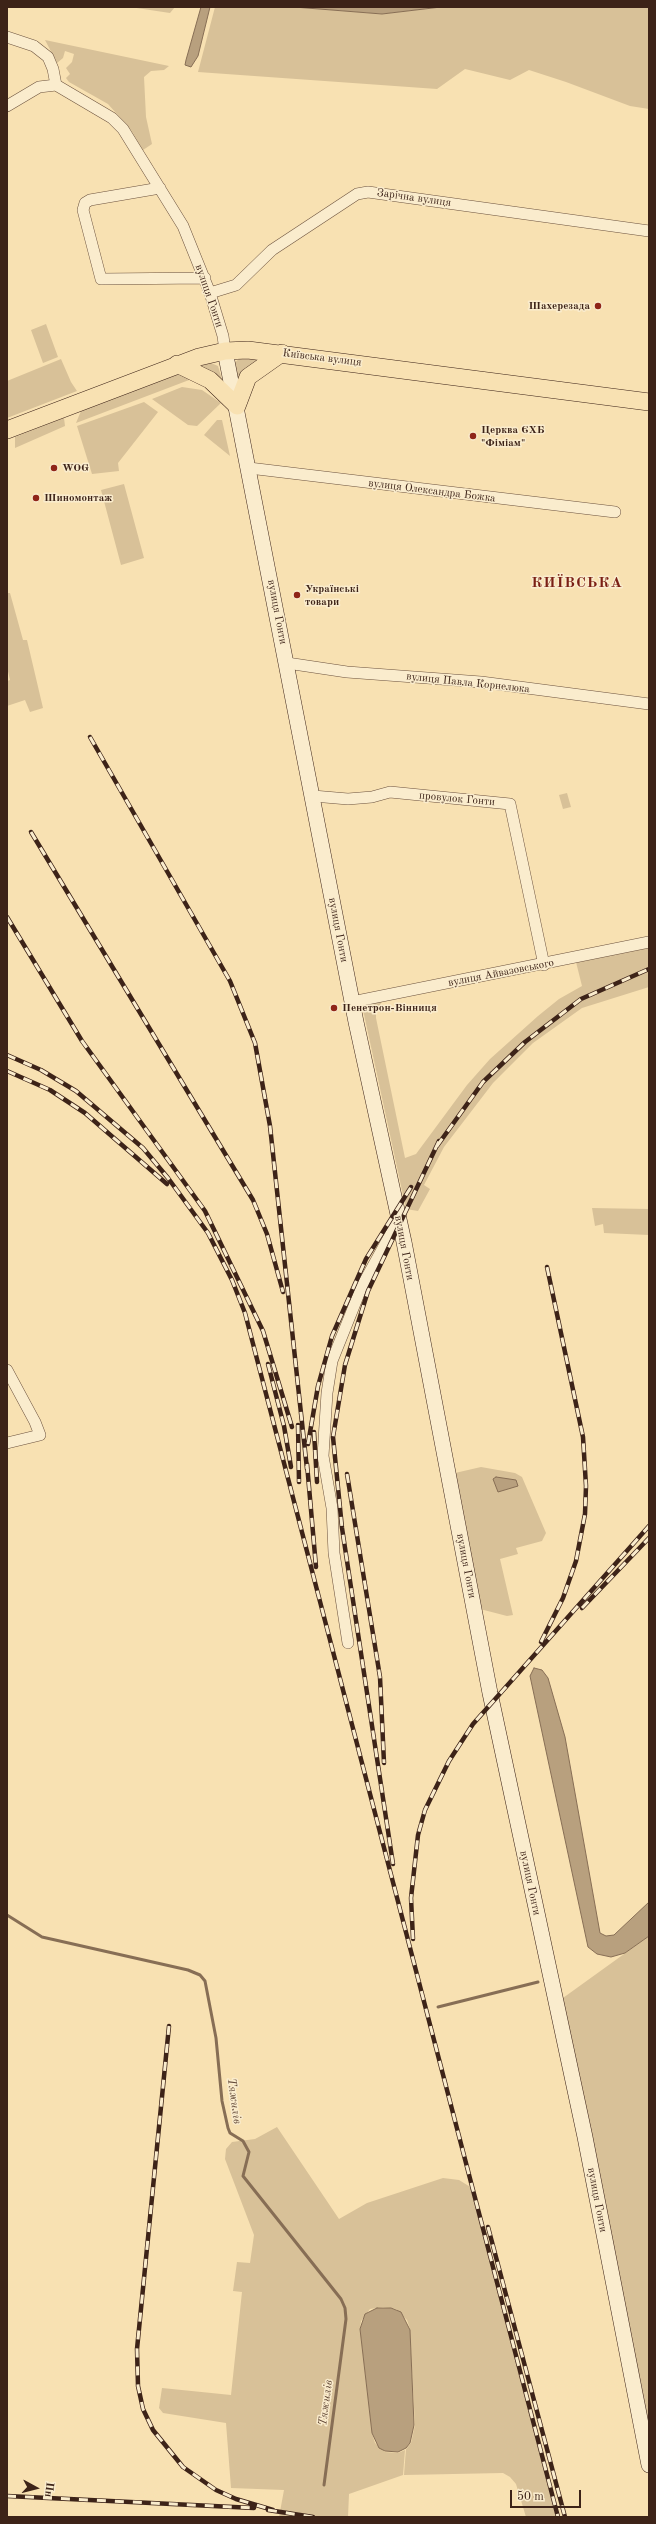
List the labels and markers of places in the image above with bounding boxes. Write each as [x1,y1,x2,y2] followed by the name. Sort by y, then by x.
[529,299,590,313] place label: Шахерезада
[593,301,603,311] marker: Шахерезада
[481,423,544,449] place label: Церква ЄХБ "Фіміам"
[468,431,478,441] marker: Церква ЄХБ "Фіміам"
[62,461,89,475] place label: WOG
[49,463,59,473] marker: WOG
[44,491,112,505] place label: Шиномонтаж
[31,493,41,503] marker: Шиномонтаж
[305,582,359,608] place label: Українські товари
[292,590,302,600] marker: Українські товари
[342,1001,437,1015] place label: Пенетрон-Вінниця
[329,1003,339,1013] marker: Пенетрон-Вінниця

